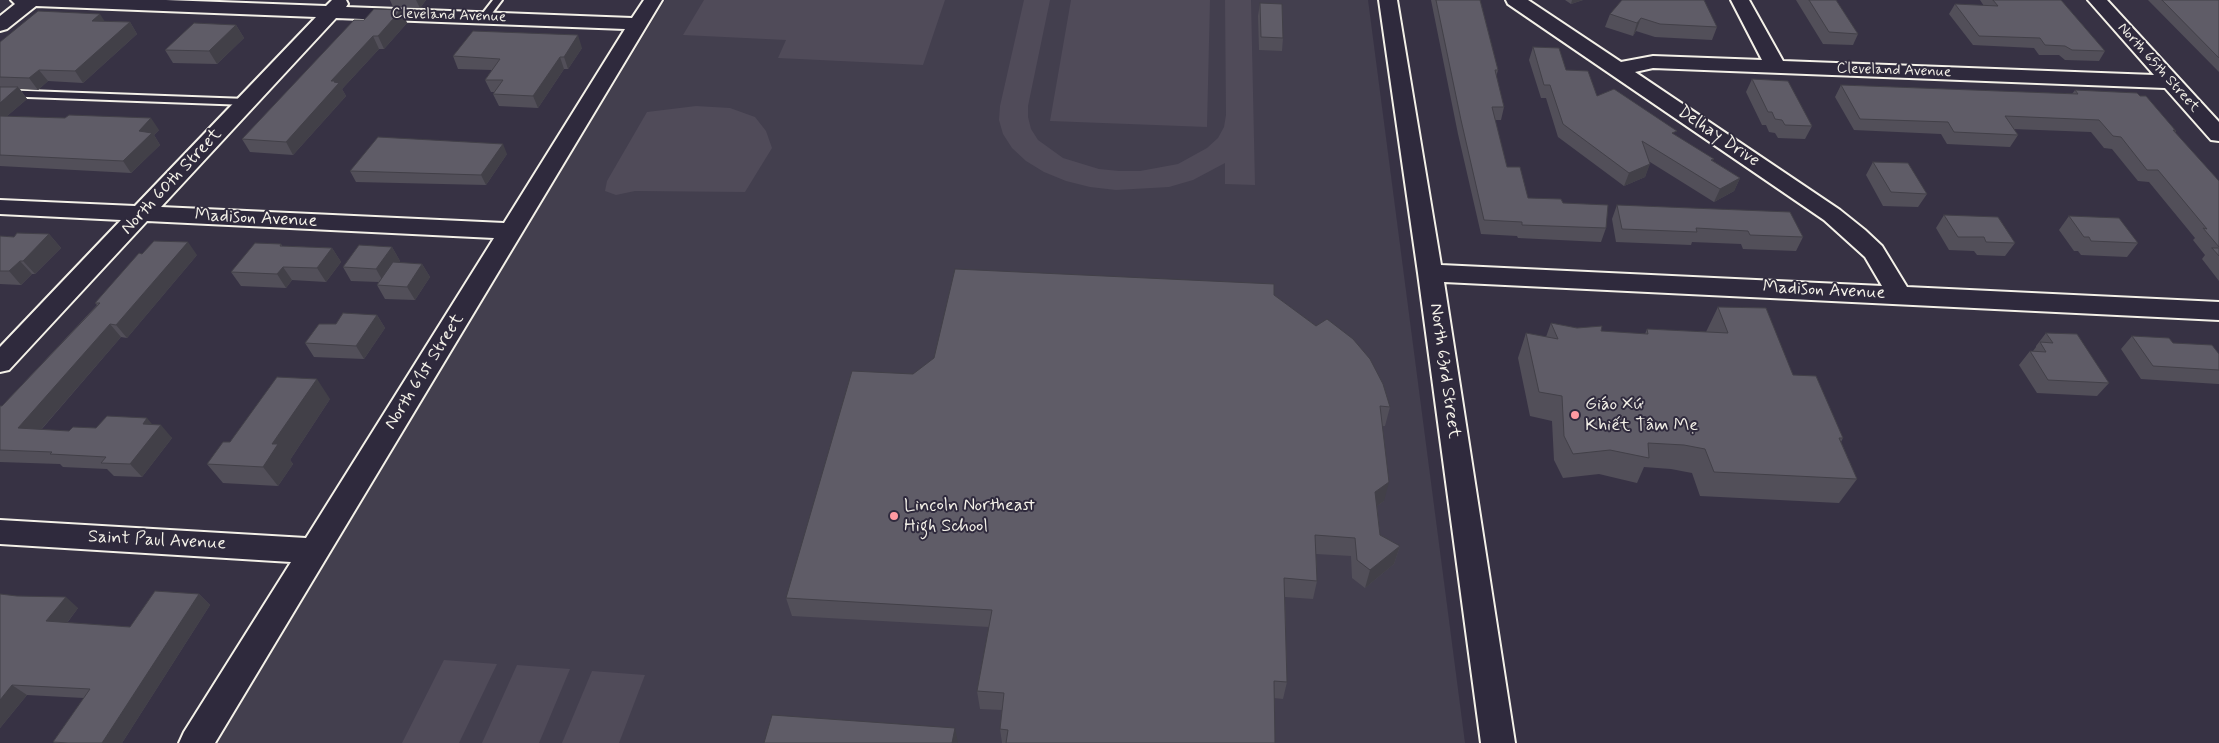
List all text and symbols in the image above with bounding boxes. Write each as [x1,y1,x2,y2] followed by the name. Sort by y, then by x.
[391,5,507,27] street label: Cleveland Avenue
[2113,20,2203,116] street label: North 65th Street
[1836,60,1952,82] street label: Cleveland Avenue
[1673,102,1763,172] street label: Delhay Drive
[117,124,227,240] street label: North 60th Street
[194,205,318,233] street label: Madison Avenue
[1762,277,1886,305] street label: Madison Avenue
[1424,302,1464,440] street label: North 63rd Street
[381,310,469,434] street label: North 61st Street
[1585,394,1698,436] place label: Giáo Xứ Khiết Tâm Mẹ
[1569,409,1581,421] marker: Giáo Xứ Khiết Tâm Mẹ
[904,495,1035,538] place label: Lincoln Northeast High School
[888,510,900,522] marker: Lincoln Northeast High School
[87,527,227,555] street label: Saint Paul Avenue

